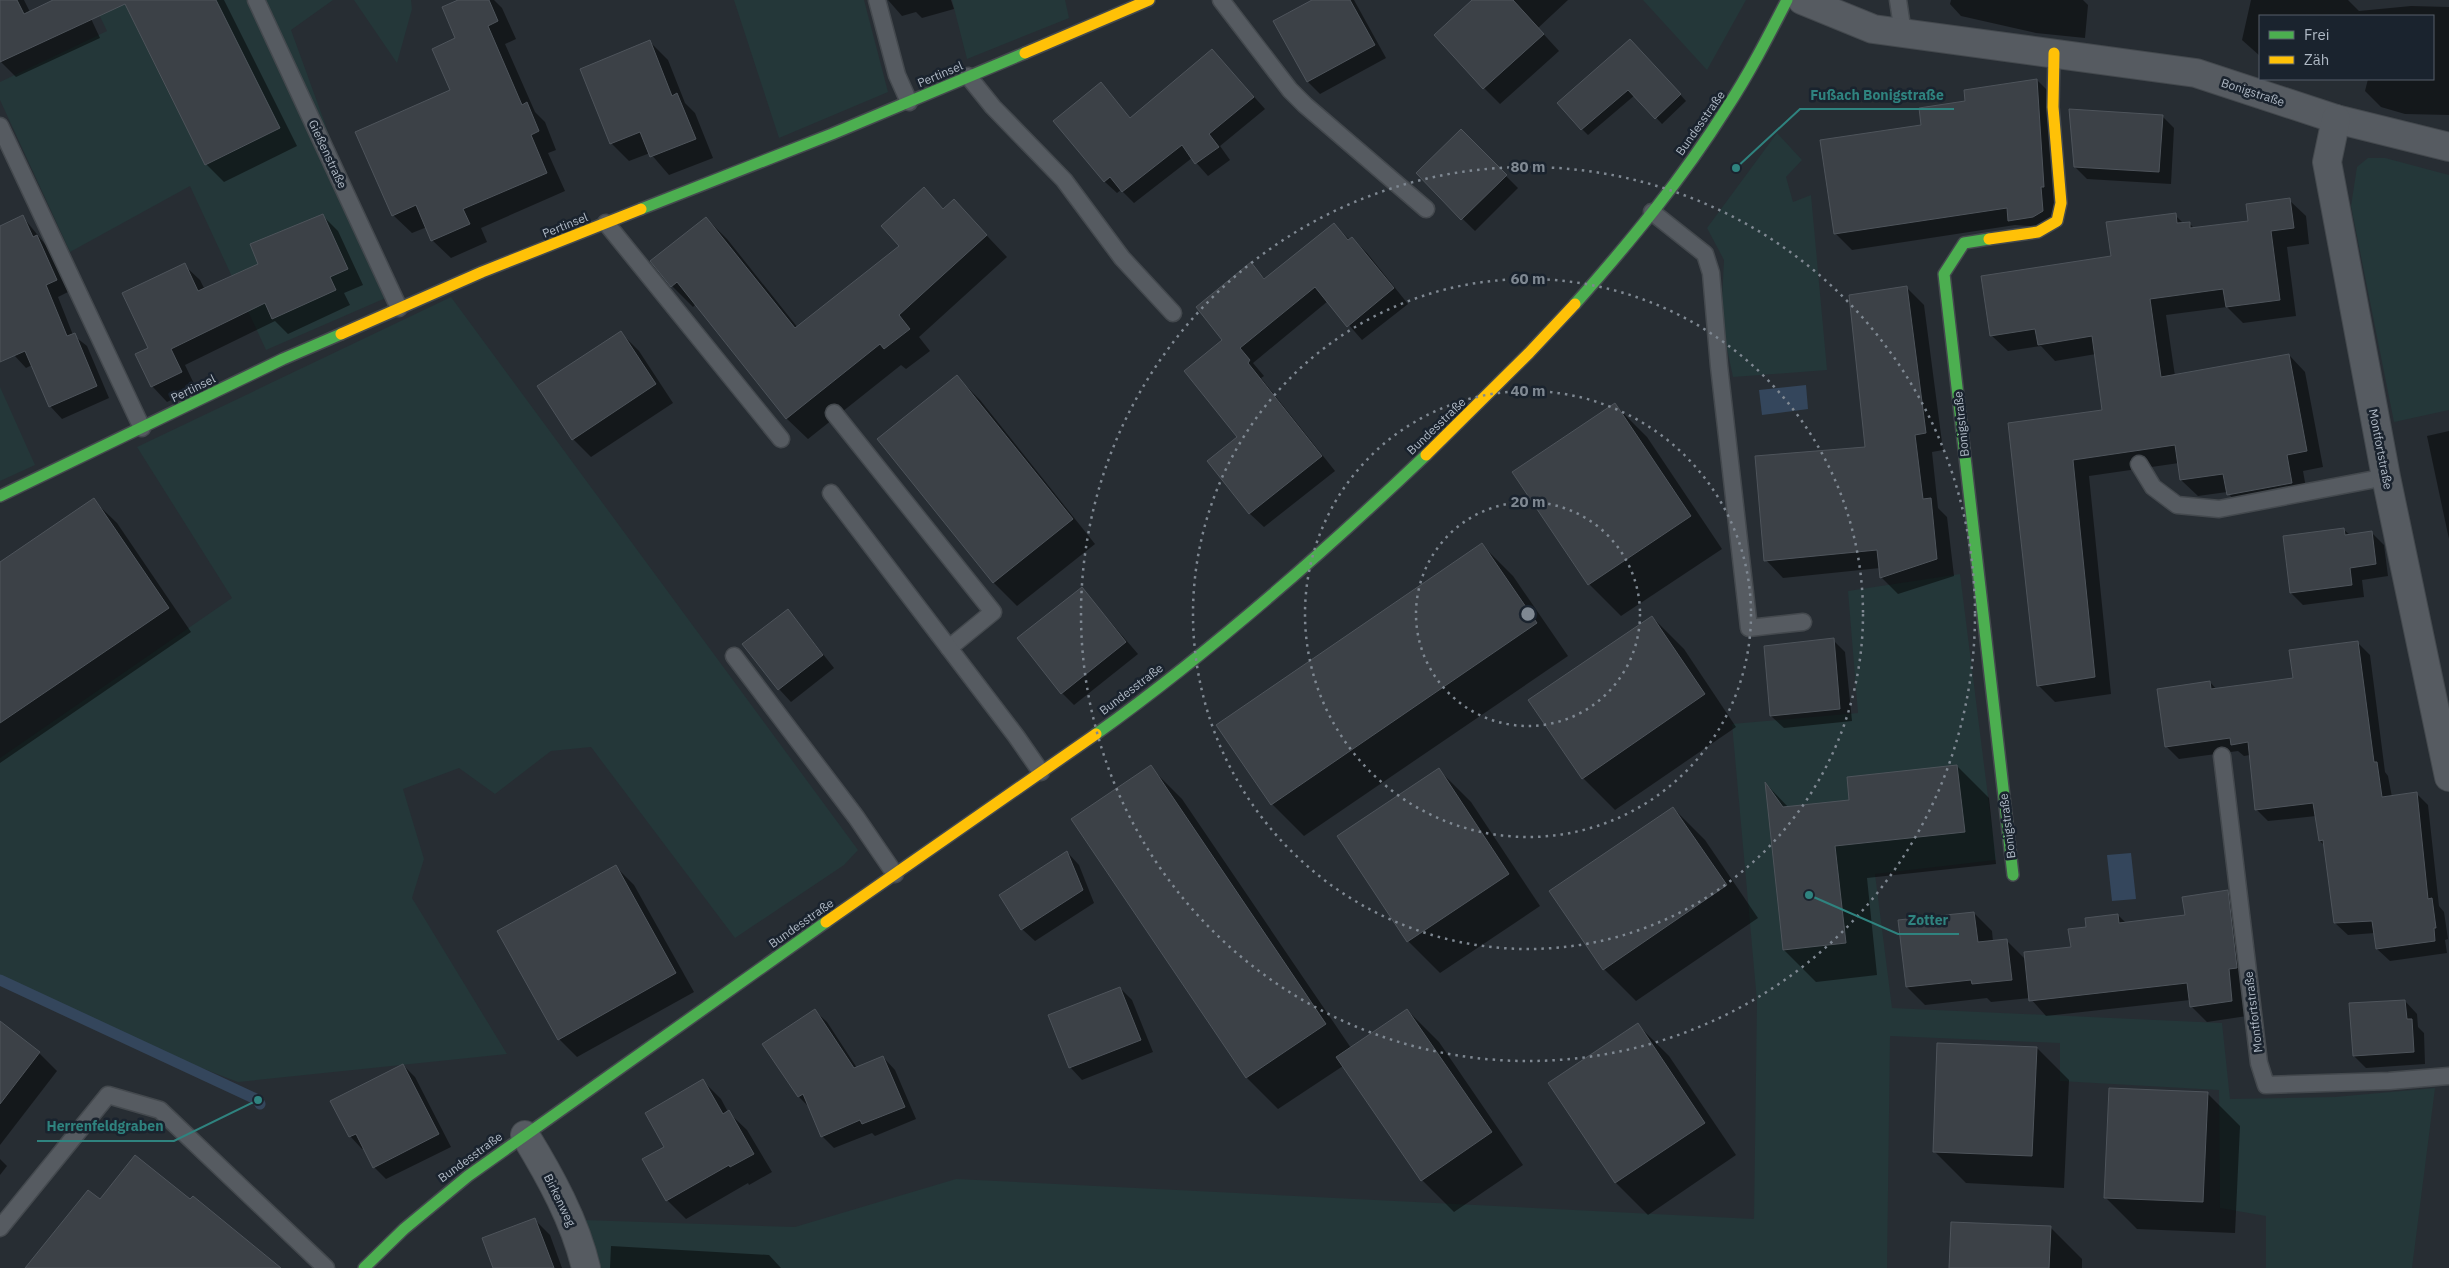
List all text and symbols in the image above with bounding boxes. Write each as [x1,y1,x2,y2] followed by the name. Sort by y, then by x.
[2259,15,2434,80] legend
[2304,25,2330,44] text: Frei
[2304,50,2329,69] text: Zäh
[915,58,965,90] street label: Pertinsel
[2219,75,2287,109] street label: Bonigstraße
[1800,80,1954,109] callout: Fußach Bonigstraße
[1810,86,1944,104] text: Fußach Bonigstraße
[1672,87,1728,158] street label: Bundesstraße
[306,117,351,191] street label: Gießenstraße
[1511,157,1545,176] text: 80 m
[540,209,590,241] street label: Pertinsel
[1511,269,1545,288] text: 60 m
[168,371,218,405] street label: Pertinsel
[1511,381,1545,400] text: 40 m
[1950,390,1972,457] street label: Bonigstraße
[1404,394,1469,458] street label: Bundesstraße
[2366,408,2396,491] street label: Montfortstraße
[1511,492,1545,511] text: 20 m
[1519,605,1537,623] centre of rings
[1096,660,1166,718] street label: Bundesstraße
[1996,792,2018,860] street label: Bonigstraße
[766,895,837,951] street label: Bundesstraße
[1898,905,1959,934] callout: Zotter
[1908,911,1949,929] text: Zotter
[2241,970,2265,1053] street label: Montfortstraße
[37,1112,174,1141] callout: Herrenfeldgraben
[47,1117,163,1135] text: Herrenfeldgraben
[435,1128,505,1185] street label: Bundesstraße
[541,1171,579,1229] street label: Birkenweg

